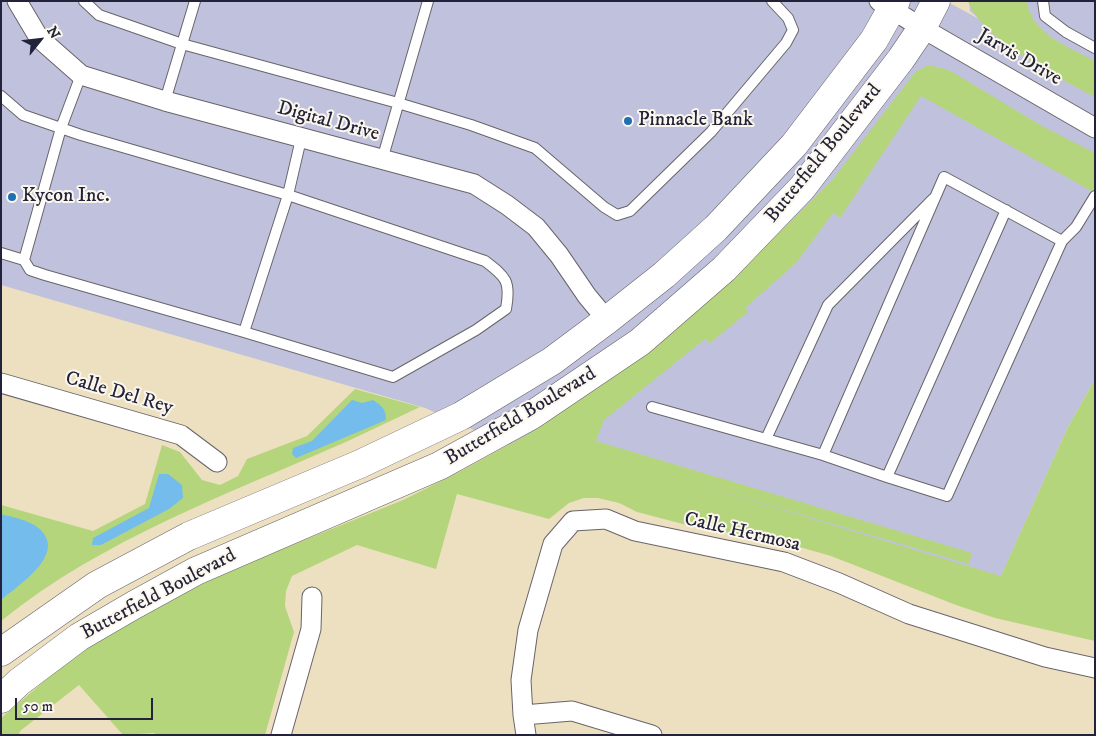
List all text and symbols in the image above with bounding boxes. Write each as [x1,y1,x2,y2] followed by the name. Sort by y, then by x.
[15,15,65,65] north arrow
[42,23,64,42] text: N
[973,24,1065,92] street label: Jarvis Drive
[761,80,887,228] street label: Butterfield Boulevard
[274,97,382,147] street label: Digital Drive
[638,109,753,133] place label: Pinnacle Bank
[622,115,634,127] marker: Pinnacle Bank
[22,185,110,209] place label: Kycon Inc.
[6,191,18,203] marker: Kycon Inc.
[441,363,601,471] street label: Butterfield Boulevard
[62,367,176,421] street label: Calle Del Rey
[682,508,802,558] street label: Calle Hermosa
[78,544,240,646] street label: Butterfield Boulevard
[18,688,155,720] scale bar
[23,697,53,716] text: 50 m

